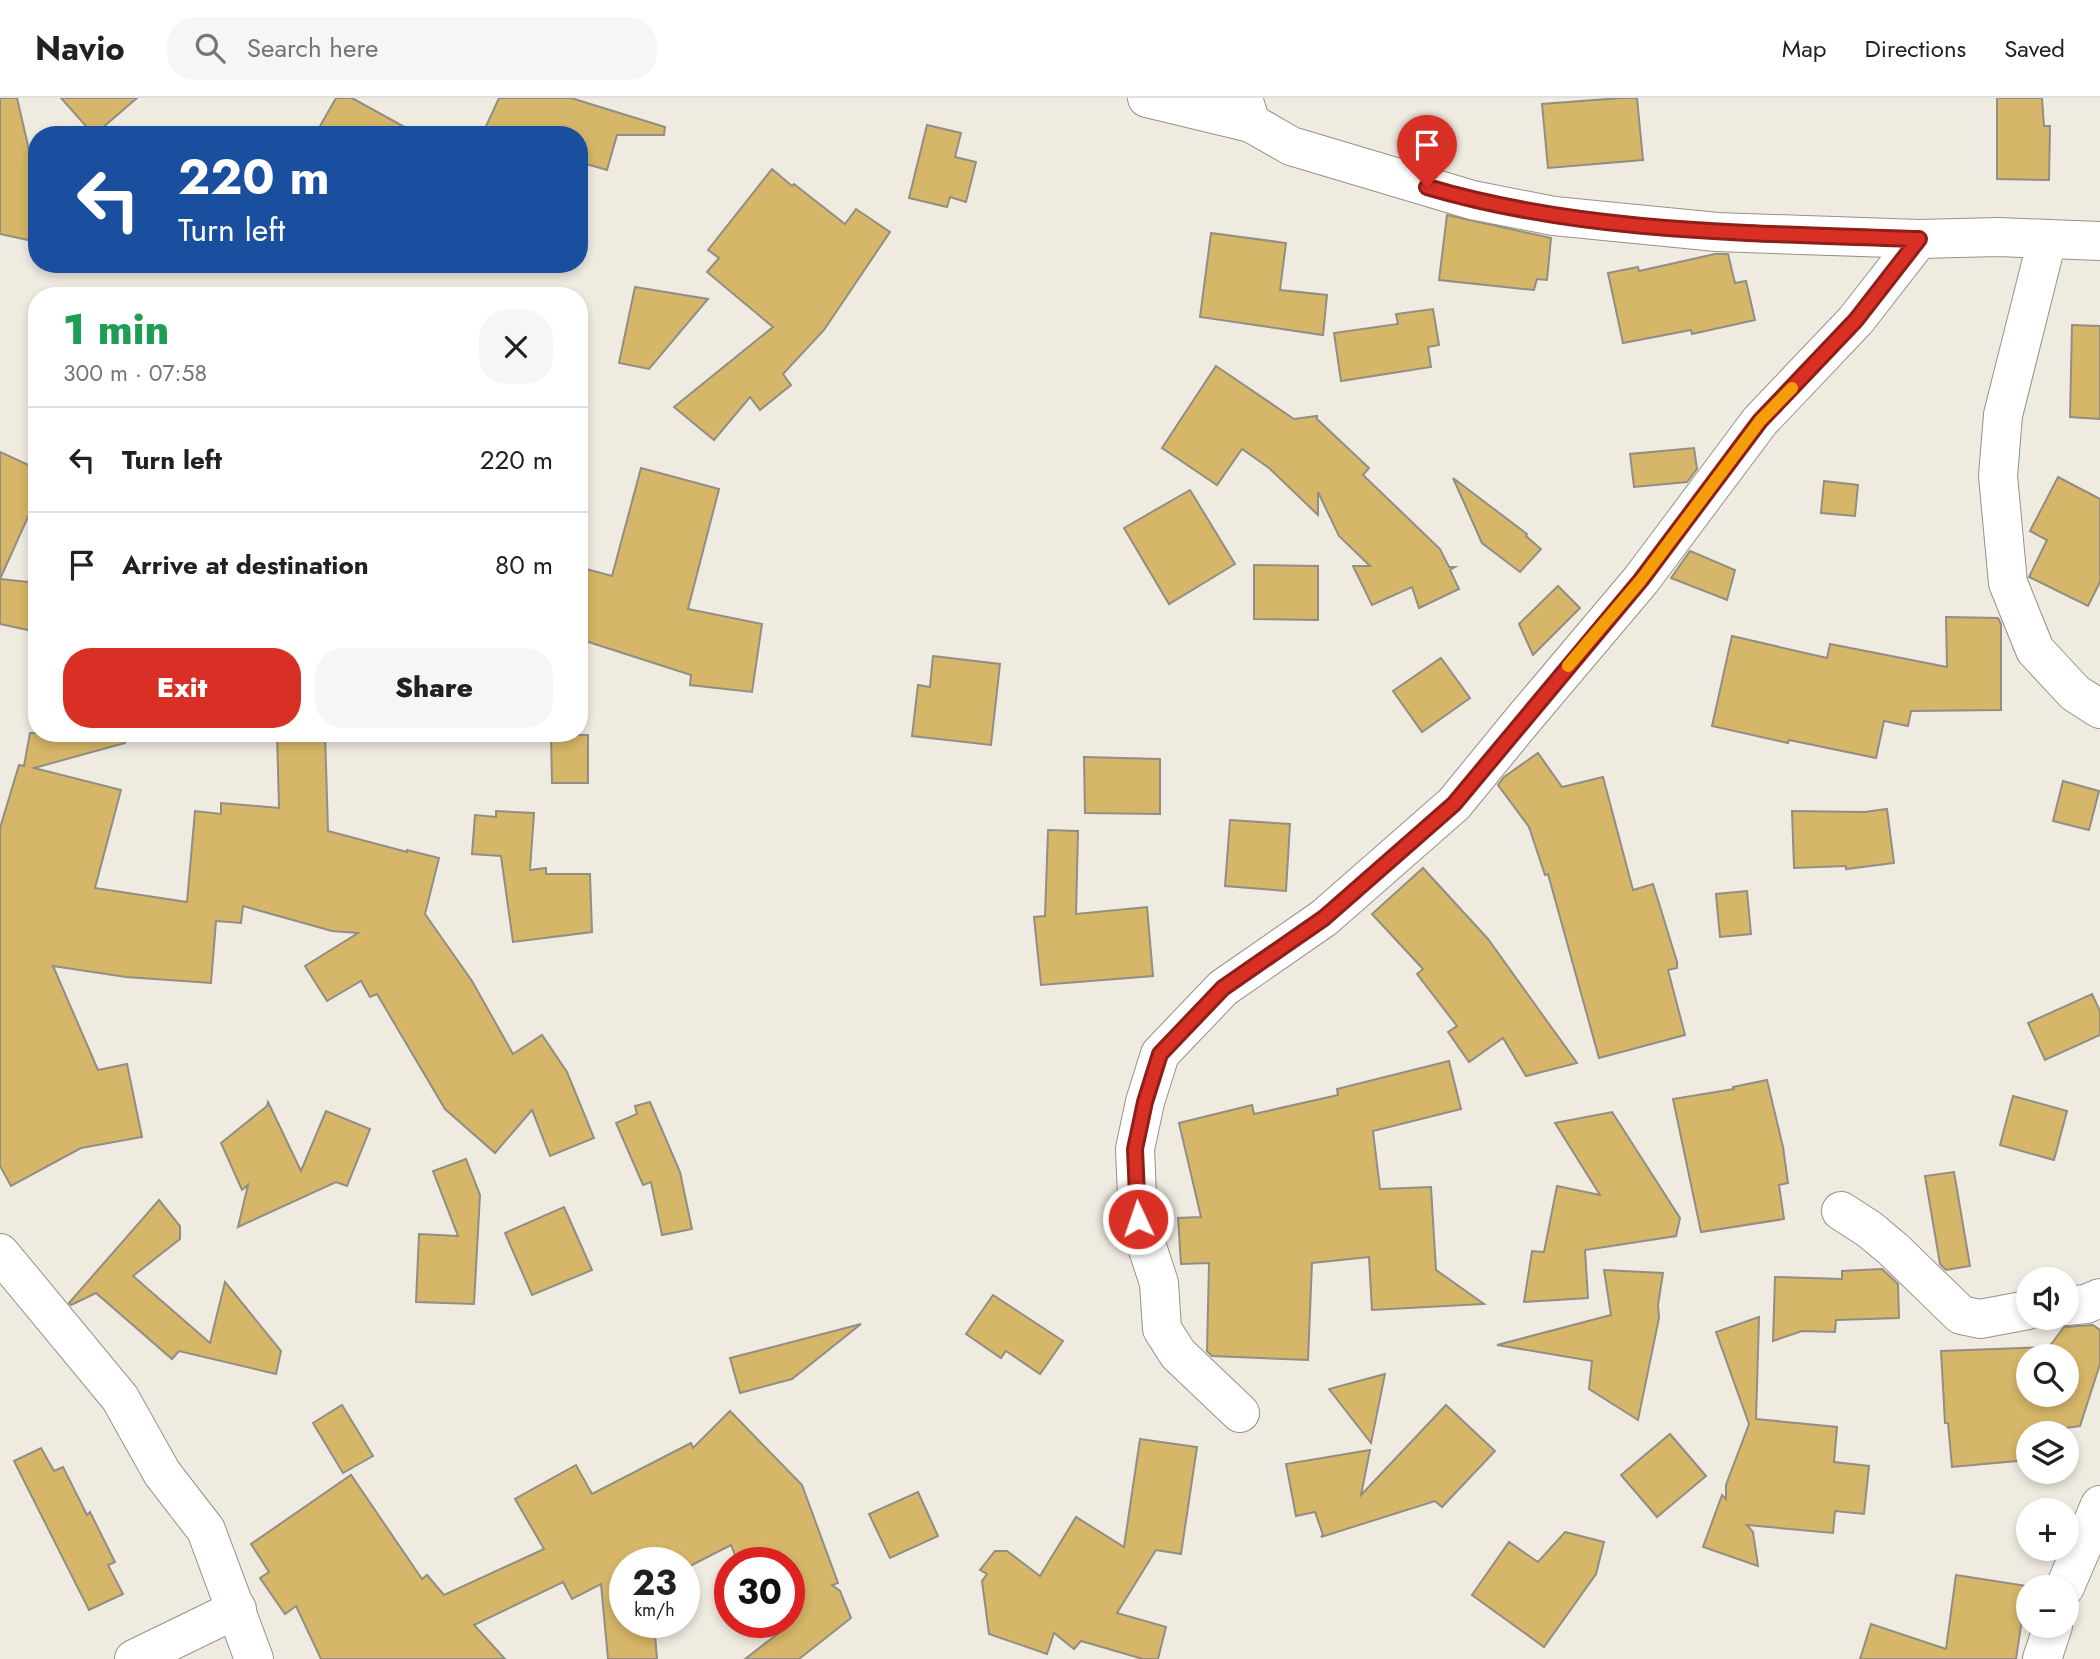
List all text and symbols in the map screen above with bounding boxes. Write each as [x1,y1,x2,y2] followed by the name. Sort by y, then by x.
[167,17,657,80] search box
[35,25,125,72] text: Navio
[191,29,229,67] icon: search
[247,29,378,67] text: Search here
[1782,31,1827,66] text: Map
[1865,31,1966,66] text: Directions
[2004,31,2065,66] text: Saved
[1397,115,1457,187] pin
[1408,126,1446,164] icon: arrive
[178,142,330,212] text: 220 m
[63,154,154,245] icon: left
[178,207,285,253] text: Turn left
[63,299,169,360] text: 1 min
[479,310,553,384] button: close
[63,356,207,390] text: 300 m · 07:58
[63,441,101,479] icon: left
[122,441,222,479] text: Turn left
[480,441,553,479] text: 220 m
[63,546,101,584] icon: arrive
[122,546,369,584] text: Arrive at destination
[495,546,553,584] text: 80 m
[63,648,301,728] button: Exit
[315,648,553,728] button: Share
[1101,1182,1175,1256] position arrow
[2016,1267,2079,1638] map controls
[2016,1267,2079,1330] button: sound
[2016,1344,2079,1407] button: search
[2016,1421,2079,1484] button: layers
[2016,1498,2079,1561] button: +
[714,1547,805,1638] speed limit sign: 30
[632,1558,677,1608] text: 23
[2016,1575,2079,1638] button: −
[634,1597,675,1623] text: km/h

